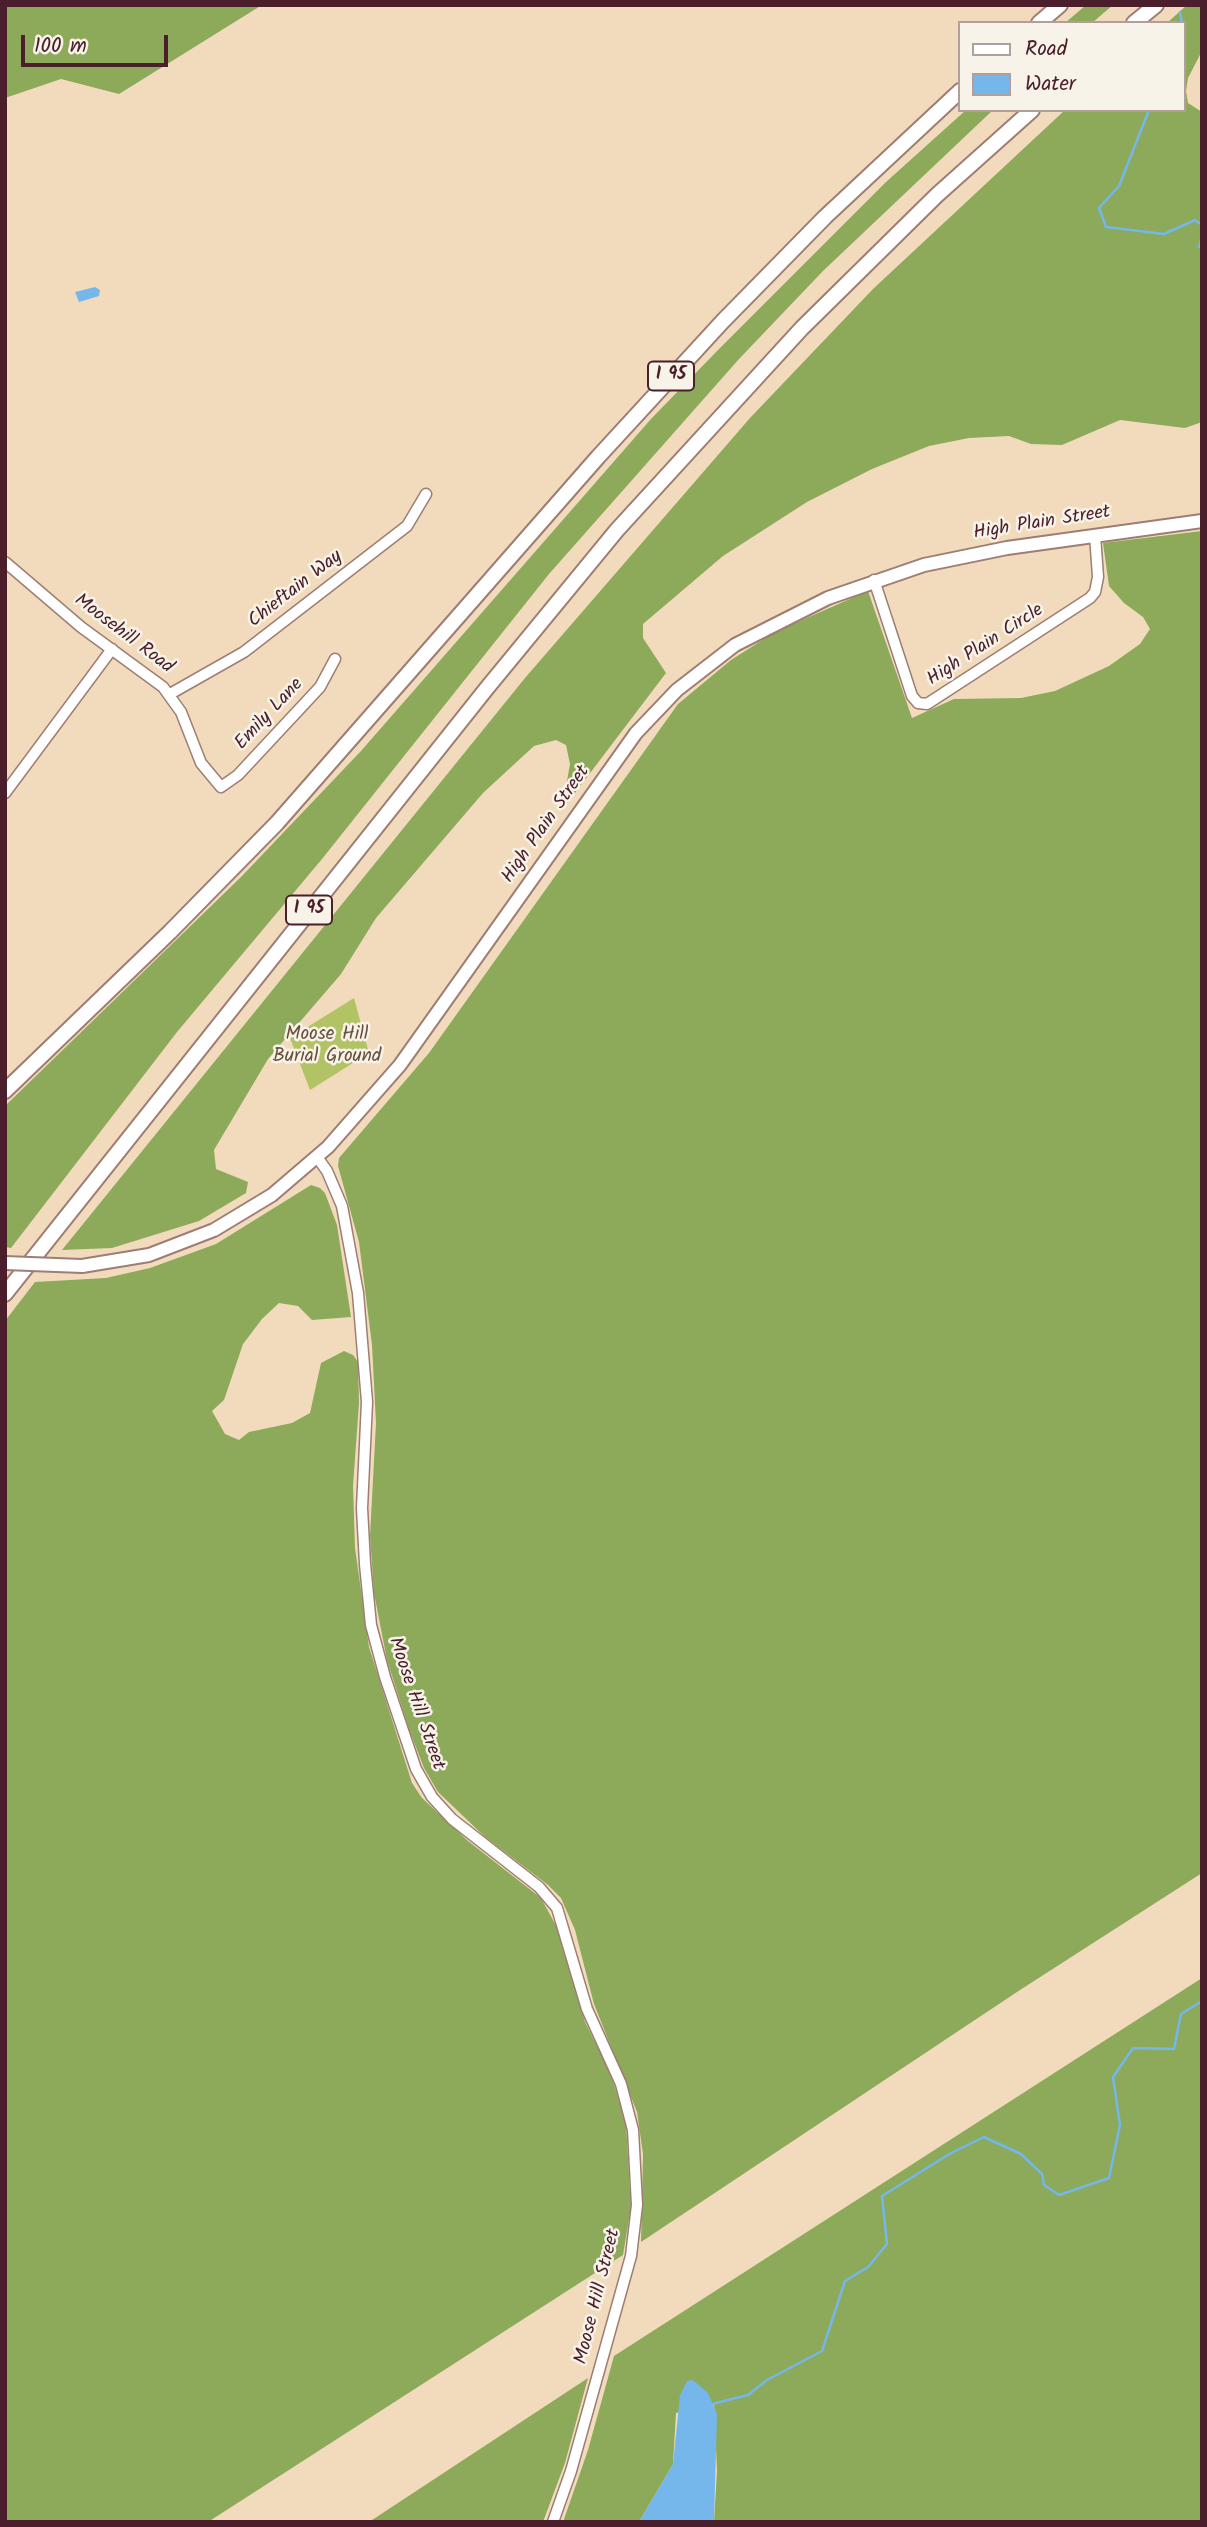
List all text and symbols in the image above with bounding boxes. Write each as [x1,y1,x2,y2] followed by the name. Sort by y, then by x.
[24,21,172,65] scale bar
[958,21,1186,112] legend
[34,30,87,63] text: 100 m
[1025,33,1067,66] text: Road
[1025,68,1076,101] text: Water
[648,362,694,390] road number: I 95
[972,502,1112,546] street label: High Plain Street
[244,546,348,634] street label: Chieftain Way
[69,590,177,680] street label: Moosehill Road
[924,600,1048,692] street label: High Plain Circle
[231,674,309,756] street label: Emily Lane
[498,762,596,888] street label: High Plain Street
[286,896,332,925] road number: I 95
[273,1025,381,1069] park label: Moose Hill Burial Ground
[382,1635,448,1773] street label: Moose Hill Street
[571,2227,627,2367] street label: Moose Hill Street

